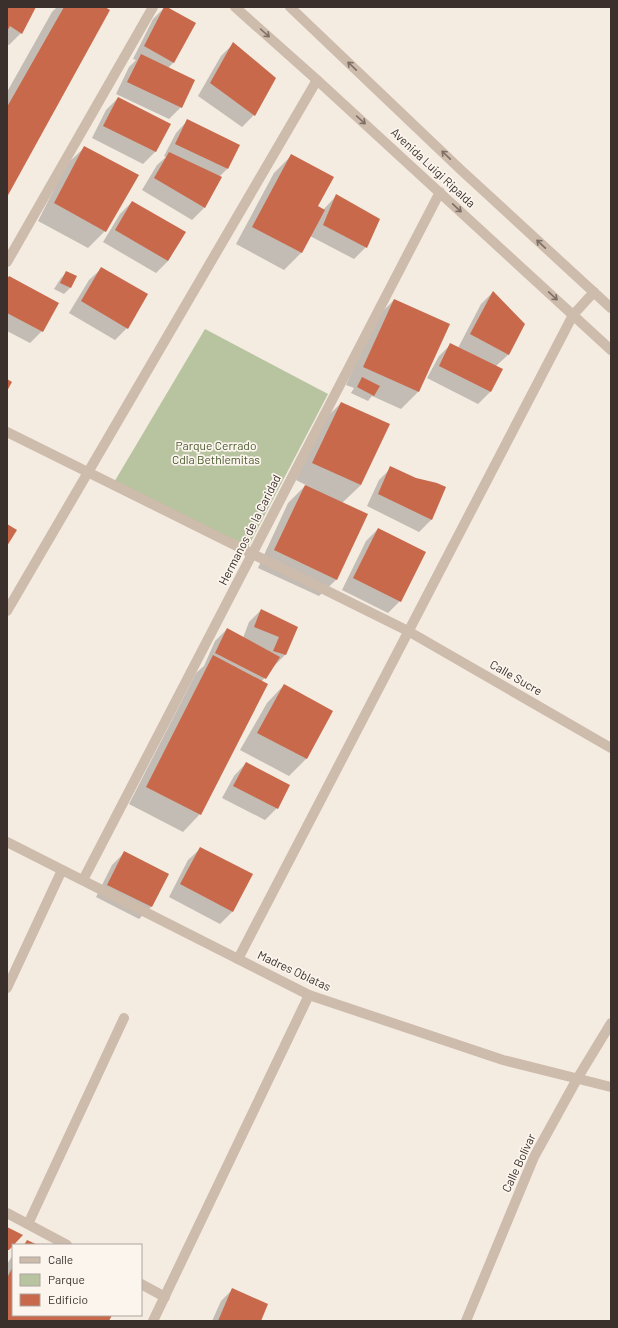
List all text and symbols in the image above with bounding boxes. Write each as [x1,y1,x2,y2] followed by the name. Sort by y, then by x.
[259,28,269,37] one-way arrow
[346,61,357,70] one-way arrow
[356,115,366,125] one-way arrow
[389,125,479,210] street label: Avenida Luigi Ripalda
[441,150,451,160] one-way arrow
[452,203,462,213] one-way arrow
[536,239,546,248] one-way arrow
[547,291,557,300] one-way arrow
[172,438,260,466] park label: Parque Cerrado Cdla Bethlemitas
[215,472,283,587] street label: Hermanos de la Caridad
[488,657,545,698] street label: Calle Sucre
[256,947,333,993] street label: Madres Oblatas
[498,1130,538,1194] street label: Calle Bolívar
[12,1244,142,1316] legend
[48,1252,73,1266] text: Calle
[48,1272,85,1286] text: Parque
[48,1292,88,1306] text: Edificio

